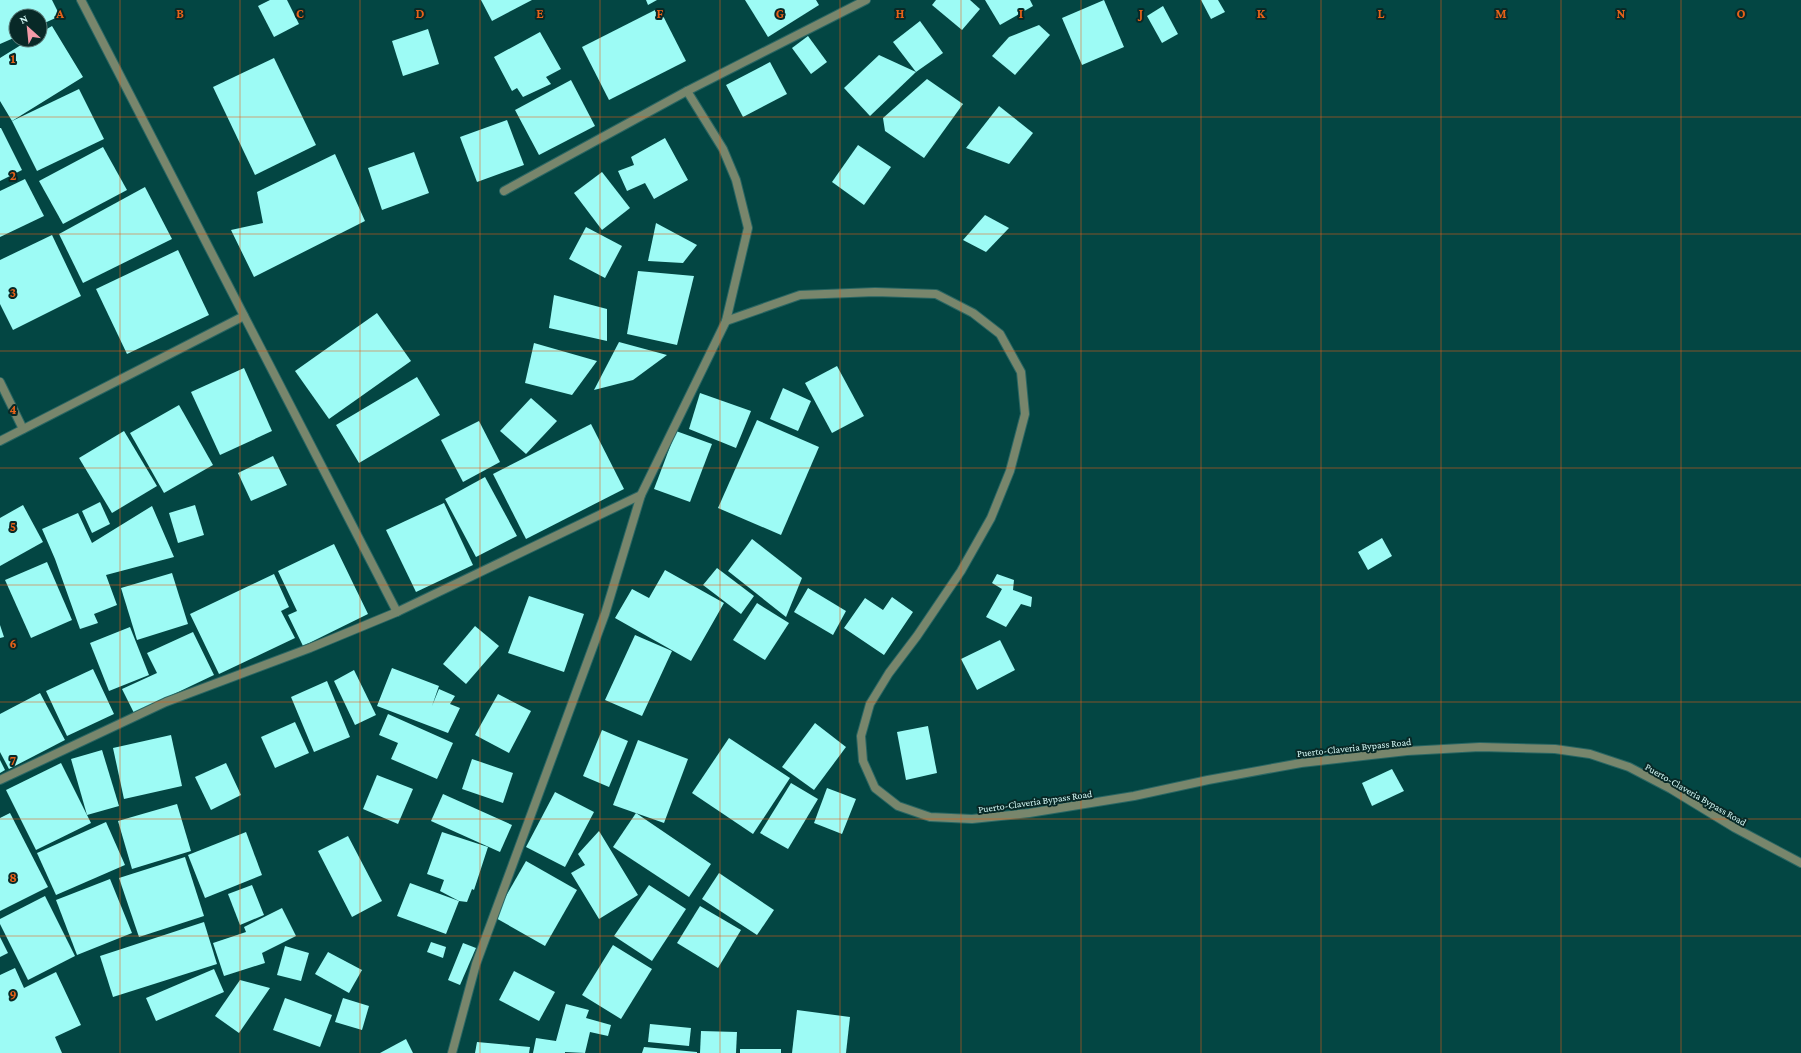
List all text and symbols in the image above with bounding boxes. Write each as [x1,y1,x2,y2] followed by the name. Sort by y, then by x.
[55,6,64,21] text: A
[176,6,184,21] text: B
[296,6,304,21] text: C
[416,6,425,21] text: D
[536,6,544,21] text: E
[657,6,664,21] text: F
[776,6,784,21] text: G
[896,6,905,21] text: H
[1019,6,1023,21] text: I
[1137,6,1143,21] text: J
[1257,6,1266,21] text: K
[1378,6,1385,21] text: L
[1495,6,1507,21] text: M
[1617,6,1626,21] text: N
[1737,6,1746,21] text: O
[8,8,48,48] north arrow
[17,12,30,26] text: N
[11,51,16,66] text: 1
[10,168,17,183] text: 2
[10,285,16,300] text: 3
[9,402,17,417] text: 4
[10,519,16,534] text: 5
[9,636,17,651] text: 6
[1296,736,1413,759] street label: Puerto-Claveria Bypass Road
[10,753,16,768] text: 7
[1643,761,1749,828] street label: Puerto-Claveria Bypass Road
[977,788,1093,815] street label: Puerto-Claveria Bypass Road
[9,870,17,885] text: 8
[9,987,17,1002] text: 9

